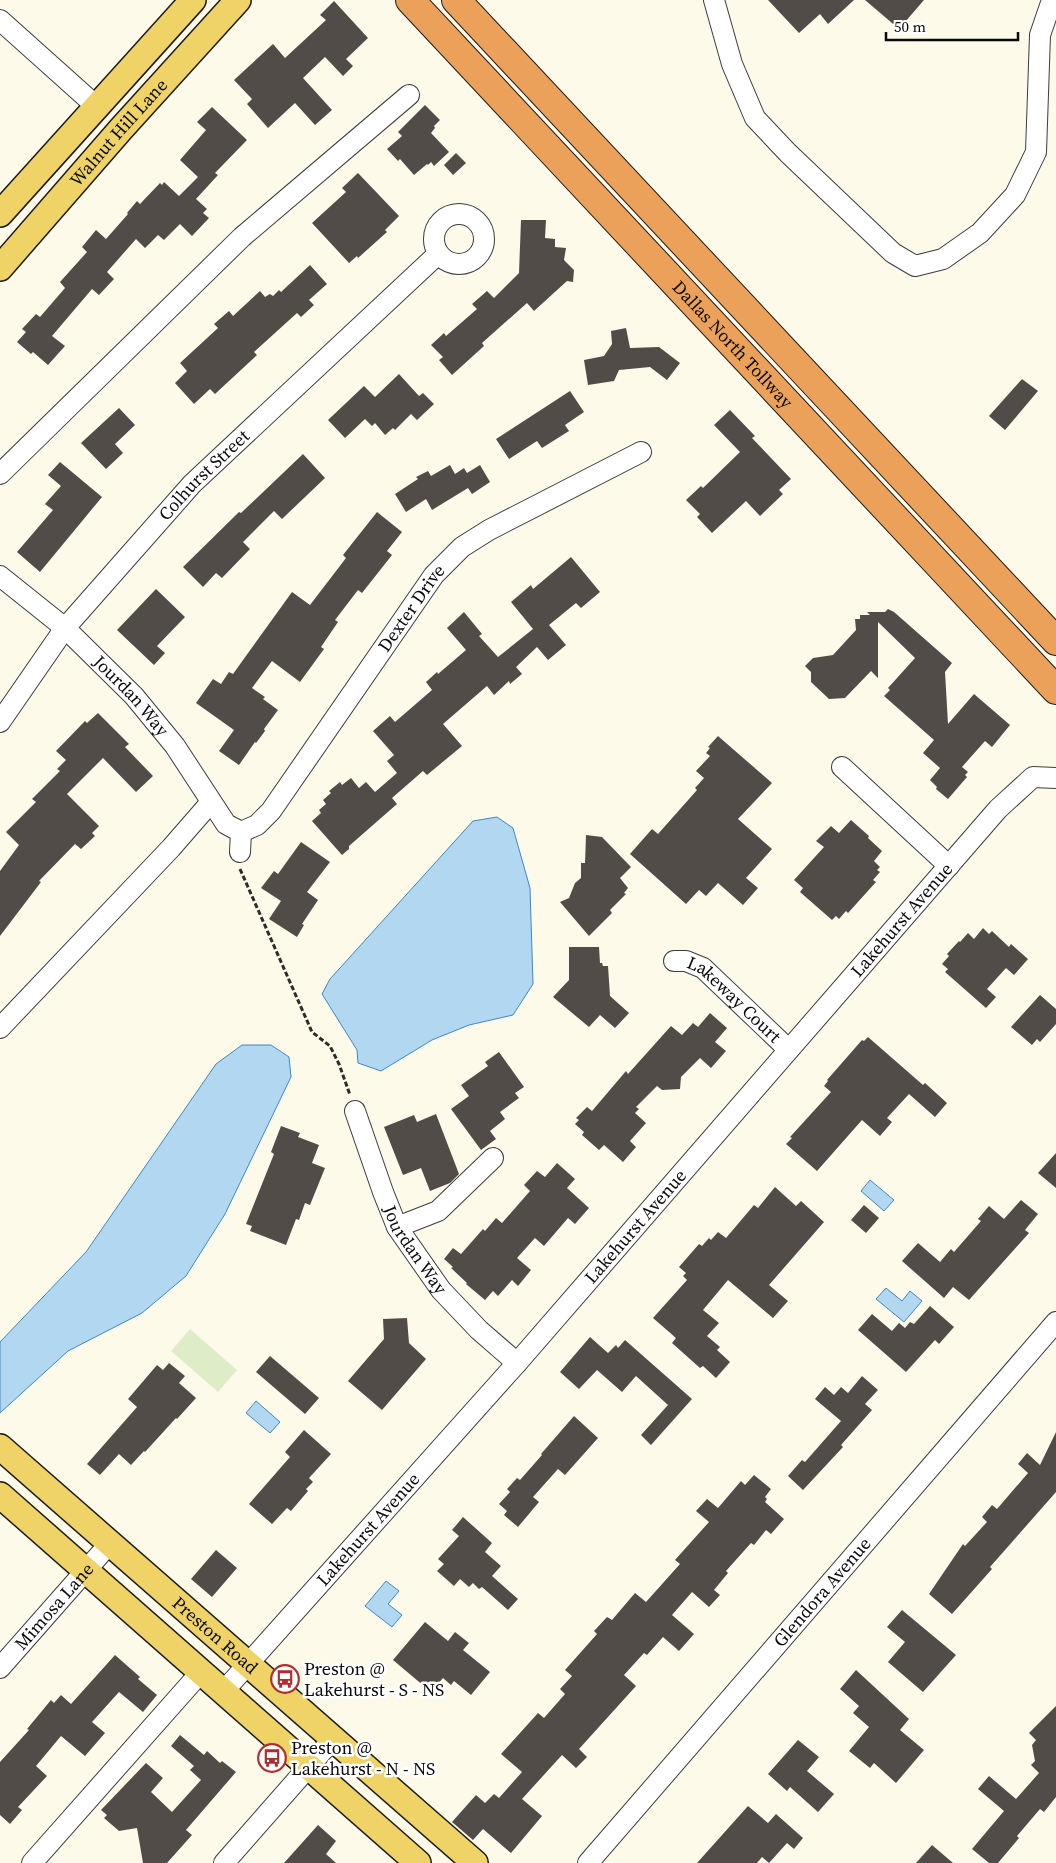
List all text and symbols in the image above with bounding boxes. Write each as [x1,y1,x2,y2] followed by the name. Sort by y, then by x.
[886,10,1018,42] scale bar
[894,16,926,37] text: 50 m
[64,73,173,192] street label: Walnut Hill Lane
[667,275,800,414] street label: Dallas North Tollway
[152,424,255,526] street label: Colhurst Street
[372,558,450,657] street label: Dexter Drive
[87,649,176,742] street label: Jourdan Way
[845,857,958,982] street label: Lakehurst Avenue
[683,950,787,1048] street label: Lakeway Court
[578,1164,692,1289] street label: Lakehurst Avenue
[377,1200,454,1300] street label: Jourdan Way
[311,1467,425,1591] street label: Lakehurst Avenue
[767,1532,876,1652] street label: Glendora Avenue
[8,1557,99,1655] street label: Mimosa Lane
[167,1591,264,1680] street label: Preston Road
[304,1656,444,1702] place label: Preston @ Lakehurst - S - NS
[270,1664,300,1694] bus stop icon: Preston @ Lakehurst - S - NS
[291,1735,435,1781] place label: Preston @ Lakehurst - N - NS
[257,1743,287,1773] bus stop icon: Preston @ Lakehurst - N - NS

